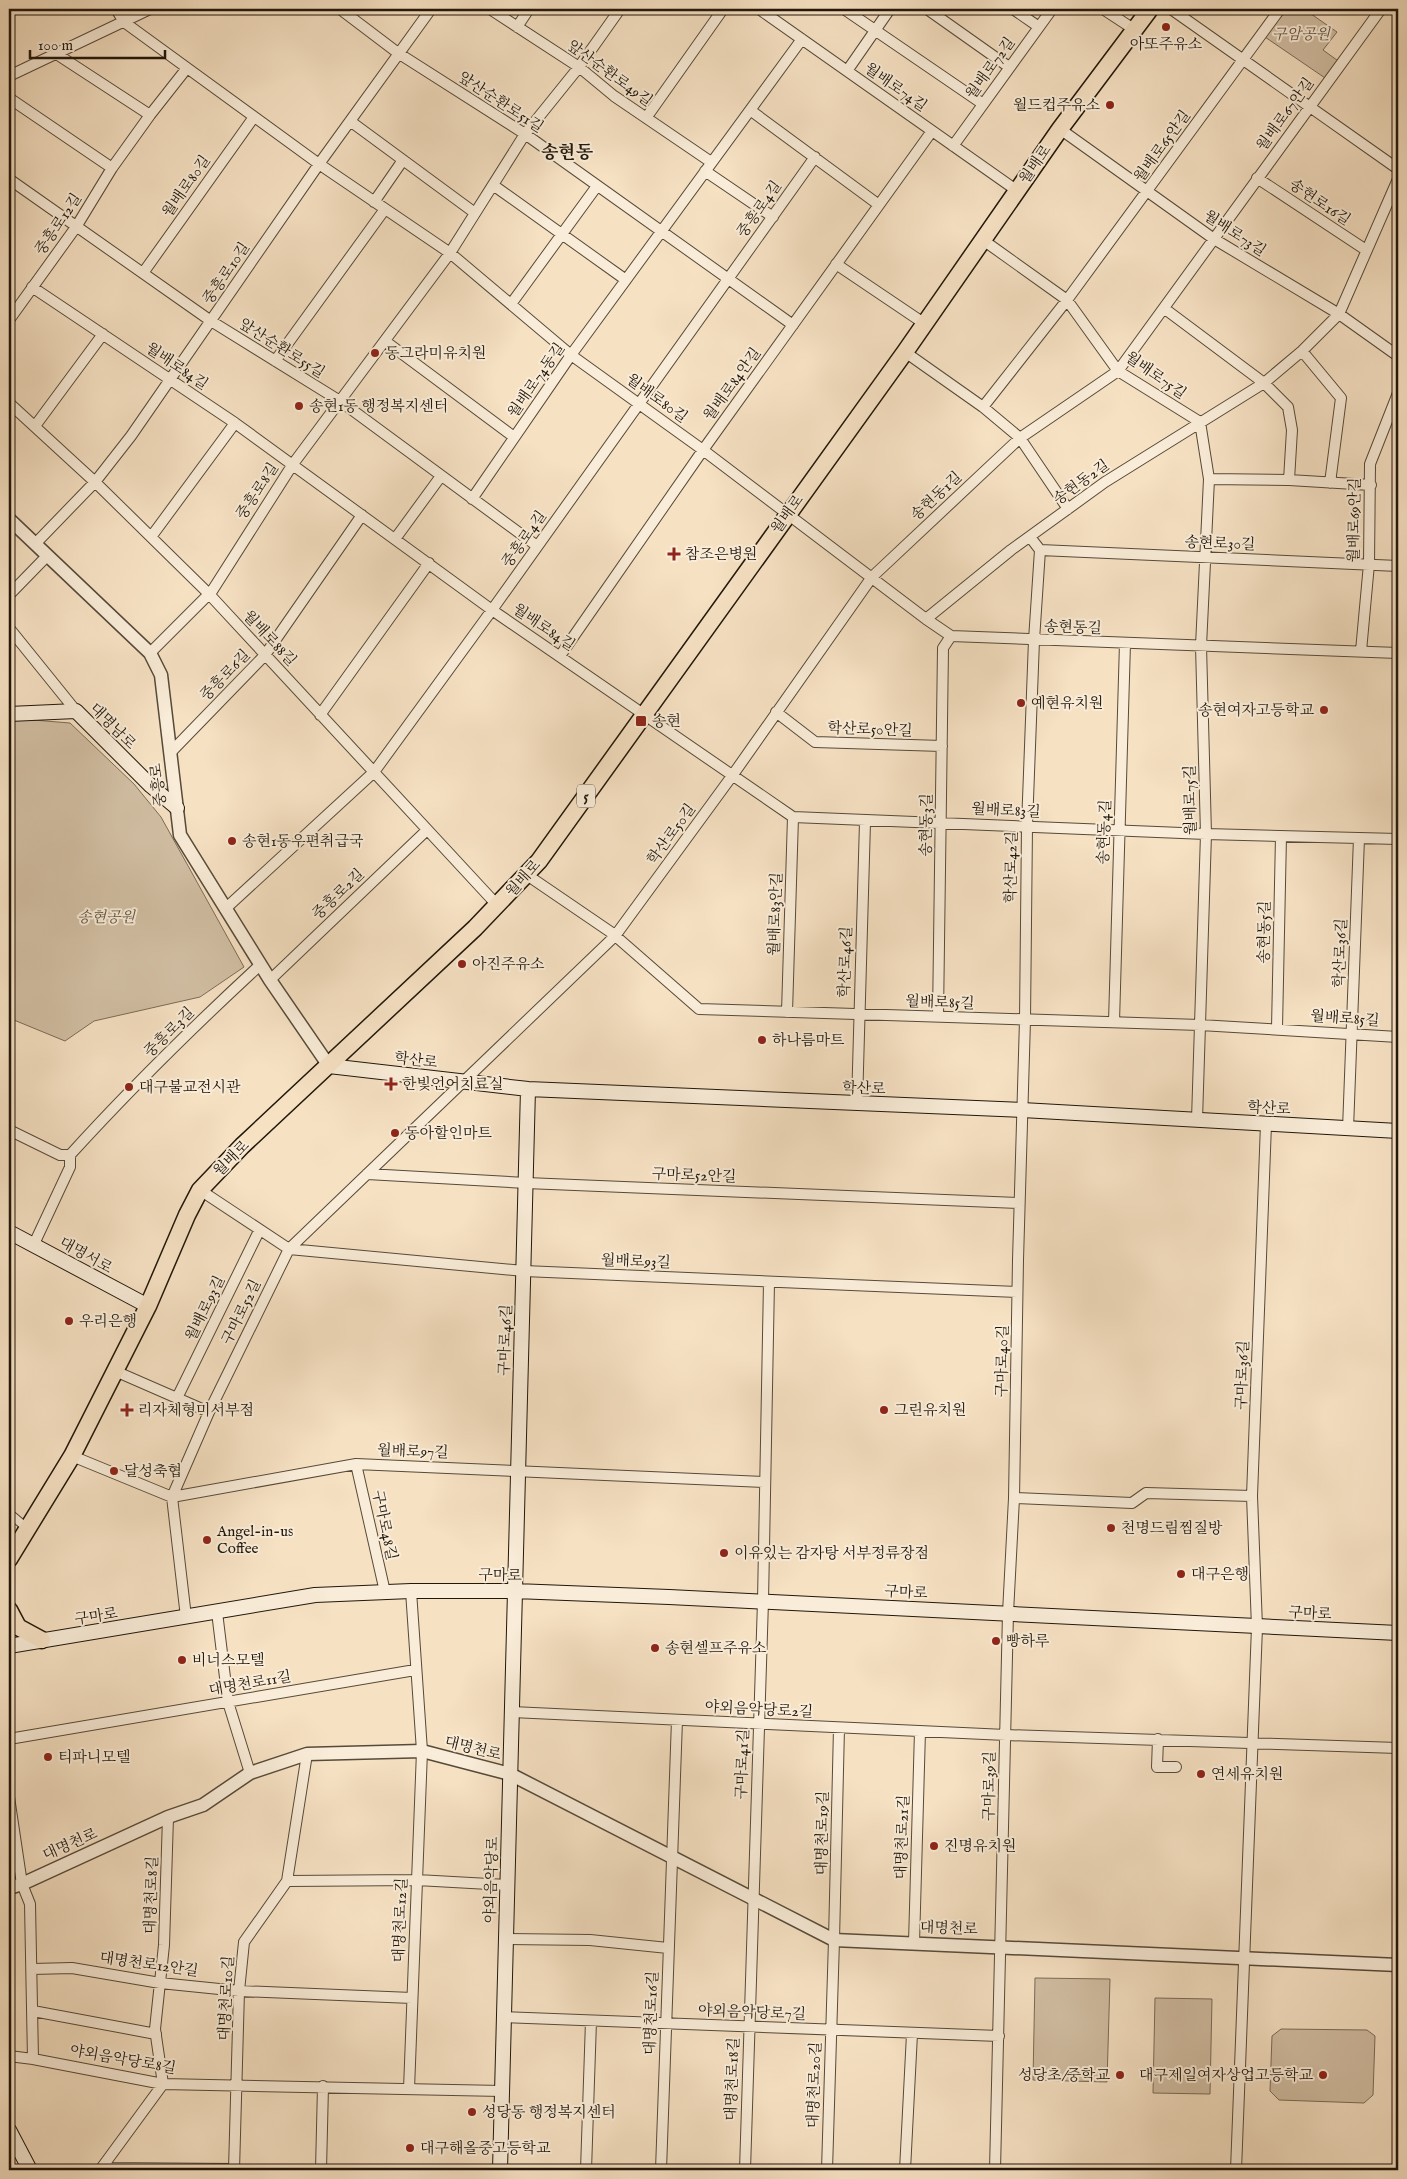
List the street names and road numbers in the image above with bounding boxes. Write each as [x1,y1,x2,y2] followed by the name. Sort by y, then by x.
[962,34,1019,103] street label: 월배로72길
[563,36,656,111] street label: 앞산순환로49길
[861,59,931,116] street label: 월배로74길
[454,68,547,137] street label: 앞산순환로51길
[1253,74,1318,155] street label: 월배로67안길
[1130,107,1195,186] street label: 월배로65안길
[1015,141,1056,188] street label: 월배로
[158,152,215,221] street label: 월배로80길
[1285,175,1354,230] street label: 송현로16길
[733,177,786,241] street label: 중흥로4길
[31,190,86,259] street label: 중흥로12길
[1200,206,1270,261] street label: 월배로73길
[199,239,254,308] street label: 중흥로10길
[235,314,328,382] street label: 앞산순환로55길
[142,339,212,394] street label: 월배로84길
[504,339,569,421] street label: 월배로74동길
[700,344,765,425] street label: 월배로84안길
[1121,347,1190,403] street label: 월배로75길
[622,370,691,427] street label: 월배로80길
[1049,456,1113,509] street label: 송현동2길
[232,459,283,523] street label: 중흥로8길
[907,468,966,525] street label: 송현동1길
[1344,477,1365,563] street label: 월배로69안길
[767,491,808,537] street label: 월배로
[498,507,551,571] street label: 중흥로4길
[1184,533,1256,554] street label: 송현로30길
[509,600,579,655] street label: 월배로84길
[239,606,300,670] street label: 월배로88길
[1044,617,1102,638] street label: 송현동길
[196,646,255,705] street label: 중흥로6길
[85,699,140,754] street label: 대명남로
[827,719,913,740] street label: 학산로50안길
[146,762,171,808] street label: 중흥로
[1180,765,1201,835] street label: 월배로75길
[577,784,595,808] road number: 5
[916,793,937,857] street label: 송현동3길
[971,799,1041,822] street label: 월배로83길
[1094,799,1115,865] street label: 송현동4길
[643,800,700,868] street label: 학산로50길
[1001,831,1022,903] street label: 학산로42길
[502,855,545,901] street label: 월배로
[308,865,368,924] street label: 중흥로2길
[765,872,786,956] street label: 월배로83안길
[1254,900,1275,964] street label: 송현동5길
[1330,918,1351,988] street label: 학산로36길
[835,926,856,998] street label: 학산로46길
[905,992,975,1013] street label: 월배로85길
[140,1003,199,1062] street label: 중흥로3길
[1310,1007,1380,1030] street label: 월배로85길
[393,1048,439,1073] street label: 학산로
[842,1078,887,1099] street label: 학산로
[1247,1098,1292,1119] street label: 학산로
[209,1136,254,1180] street label: 월배로
[651,1165,737,1186] street label: 구마로52안길
[56,1233,116,1278] street label: 대명서로
[601,1251,671,1272] street label: 월배로93길
[182,1273,229,1344] street label: 월배로93길
[217,1276,265,1348] street label: 구마로52길
[495,1304,516,1376] street label: 구마로46길
[992,1325,1013,1398] street label: 구마로40길
[1232,1340,1253,1410] street label: 구마로36길
[377,1441,449,1462] street label: 월배로97길
[368,1488,401,1562] street label: 구마로48길
[478,1566,522,1585] street label: 구마로
[884,1582,929,1603] street label: 구마로
[1288,1603,1333,1624] street label: 구마로
[73,1604,120,1629] street label: 구마로
[207,1667,293,1700] street label: 대명천로11길
[704,1697,814,1722] street label: 야외음악당로2길
[732,1728,753,1800] street label: 구마로41길
[442,1732,504,1765] street label: 대명천로
[979,1751,1000,1821] street label: 구마로39길
[812,1791,833,1875] street label: 대명천로19길
[892,1794,913,1880] street label: 대명천로21길
[40,1824,101,1865] street label: 대명천로
[480,1836,503,1924] street label: 야외음악당로
[141,1856,162,1934] street label: 대명천로8길
[390,1877,411,1963] street label: 대명천로12길
[920,1918,979,1939] street label: 대명천로
[98,1948,200,1981] street label: 대명천로12안길
[215,1955,238,2041] street label: 대명천로10길
[641,1971,662,2056] street label: 대명천로16길
[697,2001,807,2024] street label: 야외음악당로7길
[722,2037,743,2121] street label: 대명천로18길
[68,2041,177,2078] street label: 야외음악당로8길
[803,2041,826,2129] street label: 대명천로20길

